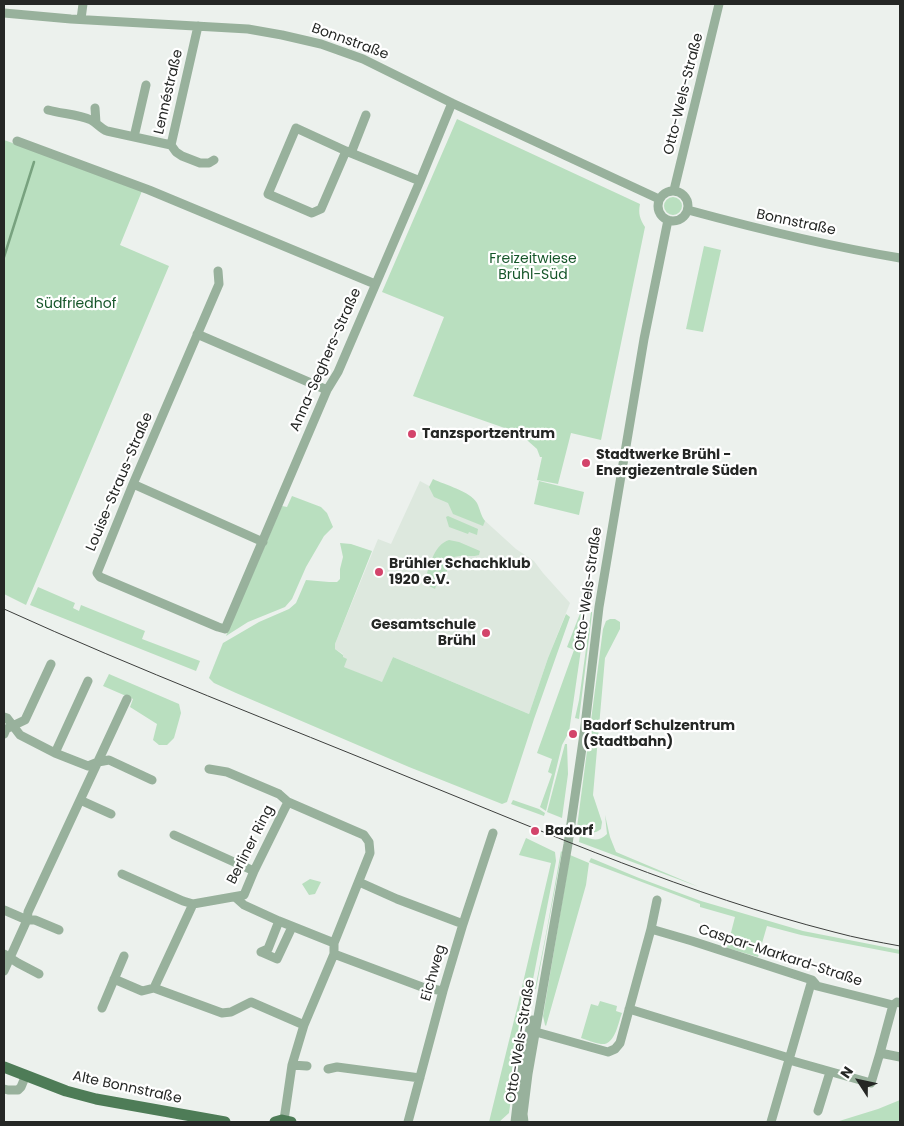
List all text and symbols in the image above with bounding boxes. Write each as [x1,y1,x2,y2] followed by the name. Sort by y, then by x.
[309,20,391,64] street label: Bonnstraße
[661,31,707,157] street label: Otto-Wels-Straße
[151,48,187,136] street label: Lennéstraße
[755,206,837,240] street label: Bonnstraße
[489,251,577,284] park label: Freizeitwiese Brühl-Süd
[287,286,365,434] street label: Anna-Seghers-Straße
[36,296,116,312] park label: Südfriedhof
[83,410,157,554] street label: Louise-Straus-Straße
[422,426,555,442] place label: Tanzsportzentrum
[406,428,418,440] marker: Tanzsportzentrum
[596,447,757,480] place label: Stadtwerke Brühl - Energiezentrale Süden
[580,457,592,469] marker: Stadtwerke Brühl - Energiezentrale Süden
[572,526,606,652] street label: Otto-Wels-Straße
[389,556,530,588] place label: Brühler Schachklub 1920 e.V.
[373,566,385,578] marker: Brühler Schachklub 1920 e.V.
[371,617,476,650] place label: Gesamtschule Brühl
[480,627,492,639] marker: Gesamtschule Brühl
[583,718,735,750] place label: Badorf Schulzentrum (Stadtbahn)
[567,728,579,740] marker: Badorf Schulzentrum (Stadtbahn)
[224,803,278,887] street label: Berliner Ring
[545,823,593,839] place label: Badorf
[529,825,541,837] marker: Badorf
[696,922,864,990] street label: Caspar-Markard-Straße
[418,943,450,1003] street label: Eichweg
[503,978,539,1104] street label: Otto-Wels-Straße
[834,1056,884,1106] north arrow
[836,1062,858,1082] text: N
[71,1068,183,1108] street label: Alte Bonnstraße

